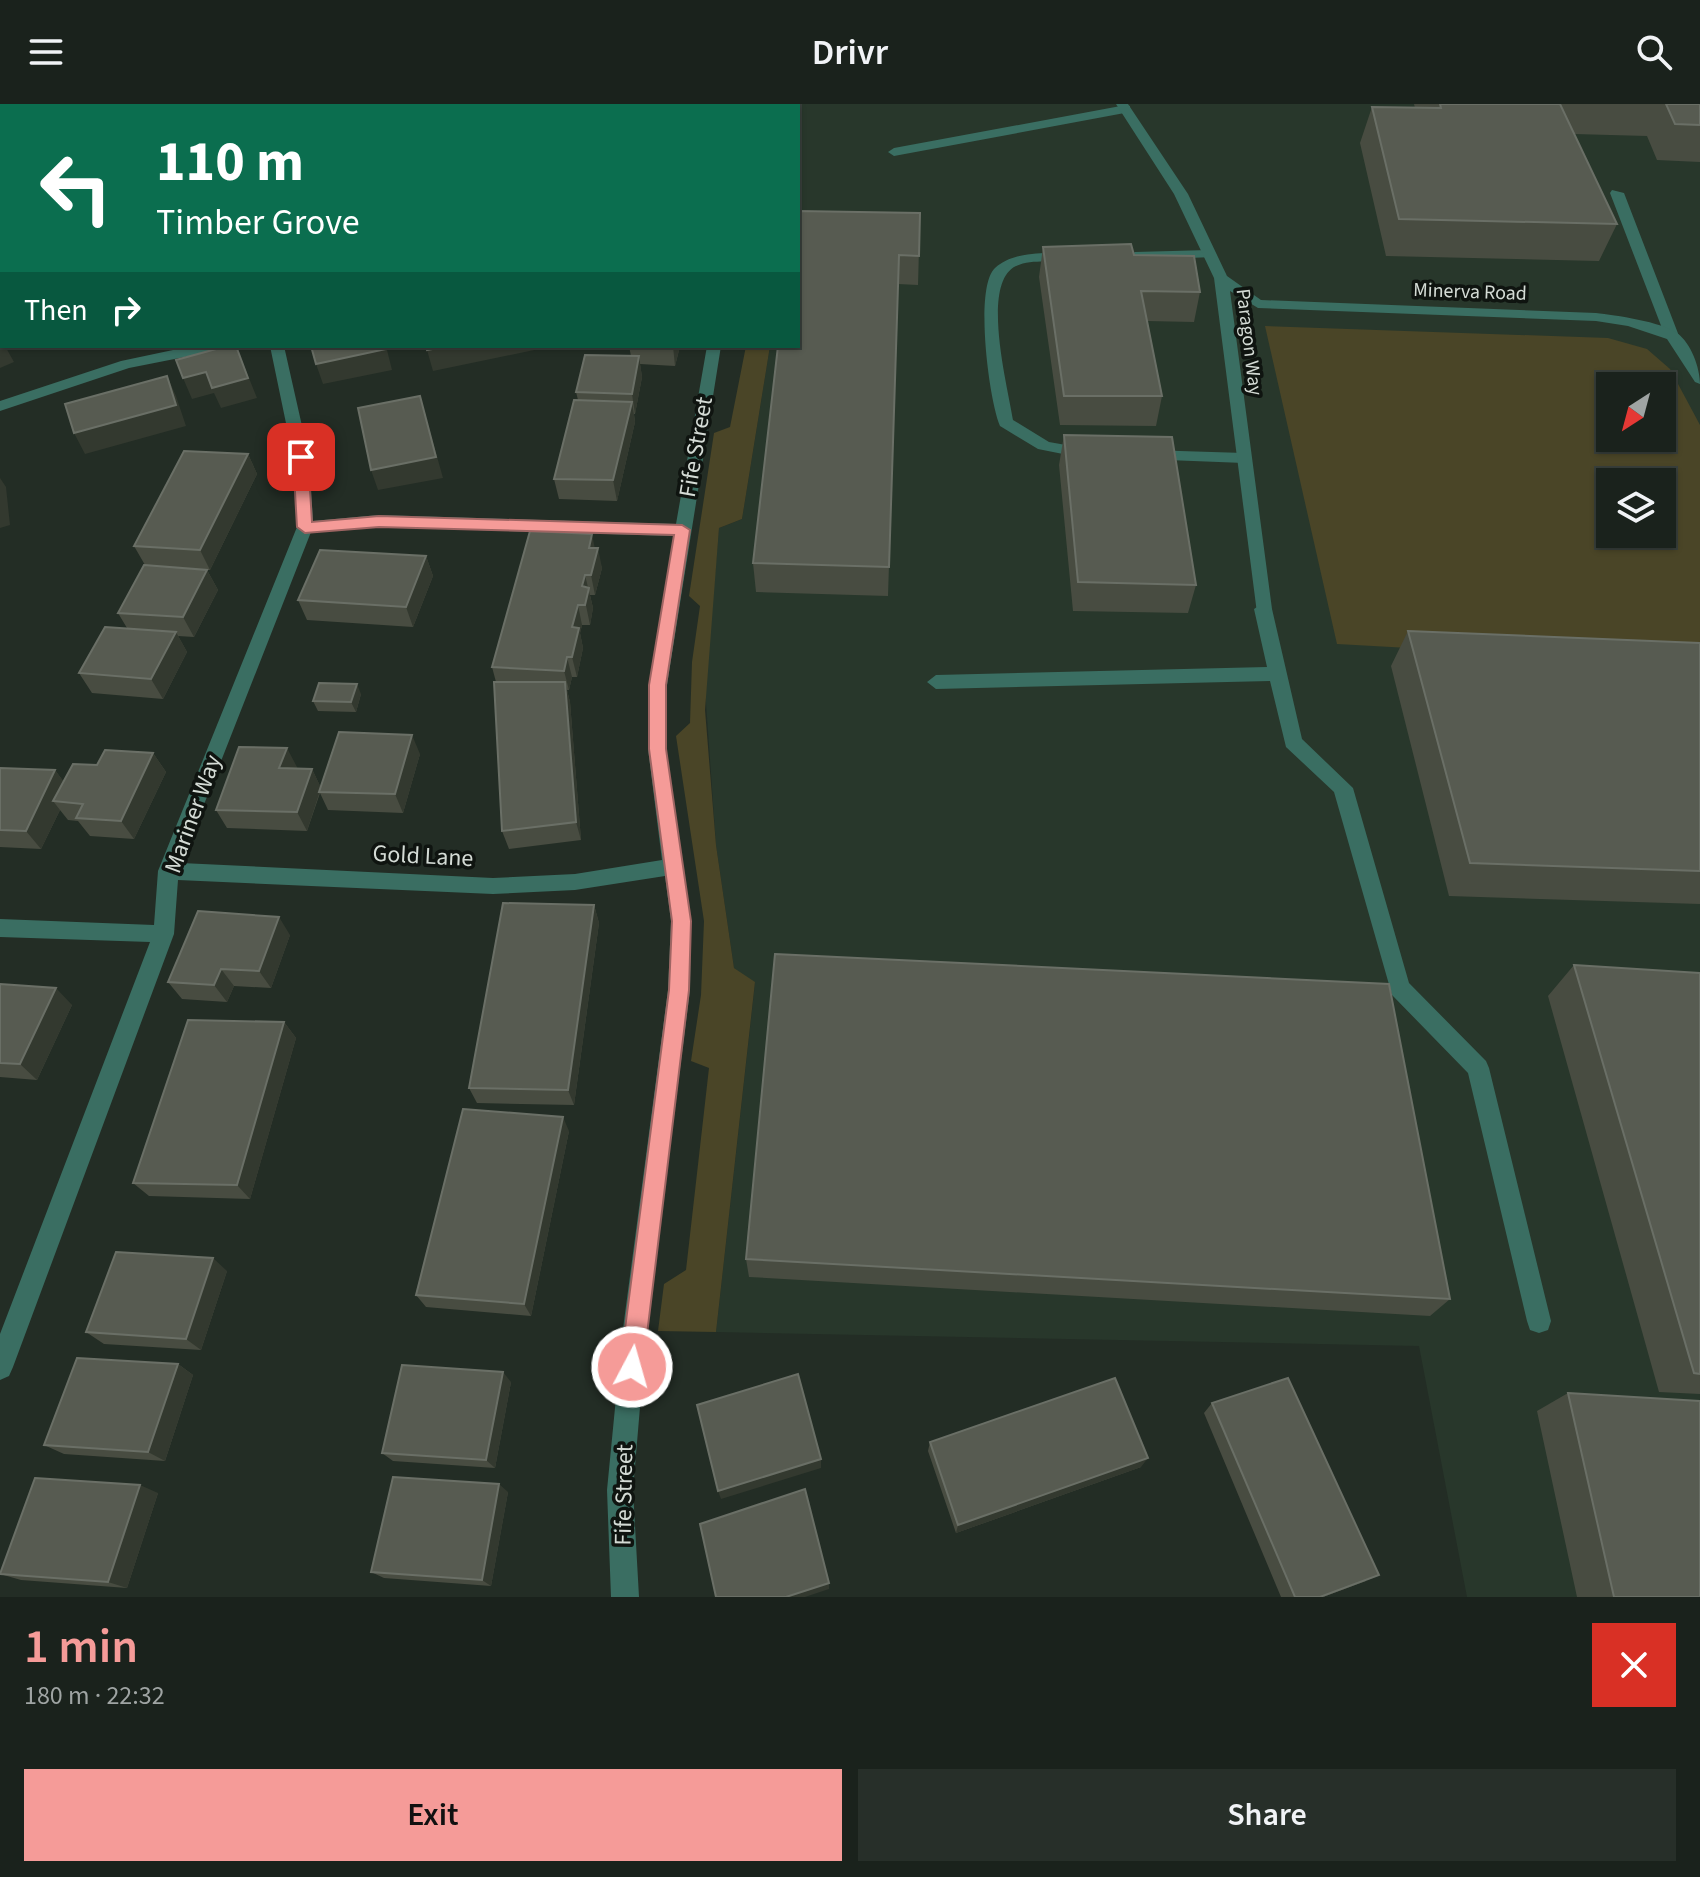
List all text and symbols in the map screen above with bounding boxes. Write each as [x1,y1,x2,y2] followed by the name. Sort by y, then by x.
[812,27,888,78] text: Drivr
[24,30,68,74] icon: menu
[1632,30,1676,74] icon: search
[156,123,304,202] text: 110 m
[24,136,128,240] icon: left
[156,197,360,248] text: Timber Grove
[1413,276,1527,308] street label: Minerva Road
[1229,287,1270,398] street label: Paragon Way
[104,288,148,332] icon: right
[24,289,88,332] text: Then
[1596,372,1676,452] north arrow
[1596,372,1676,548] map controls
[670,394,722,500] street label: Fife Street
[267,423,335,491] pin
[279,435,323,479] icon: arrive
[1596,468,1676,548] button: layers
[155,750,231,878] street label: Mariner Way
[372,836,474,876] street label: Gold Lane
[590,1325,674,1409] position arrow
[606,1444,642,1546] street label: Fife Street
[24,1613,138,1681] text: 1 min
[1592,1623,1676,1707] button: close
[24,1677,165,1714] text: 180 m · 22:32
[24,1769,842,1861] button: Exit
[858,1769,1676,1861] button: Share

